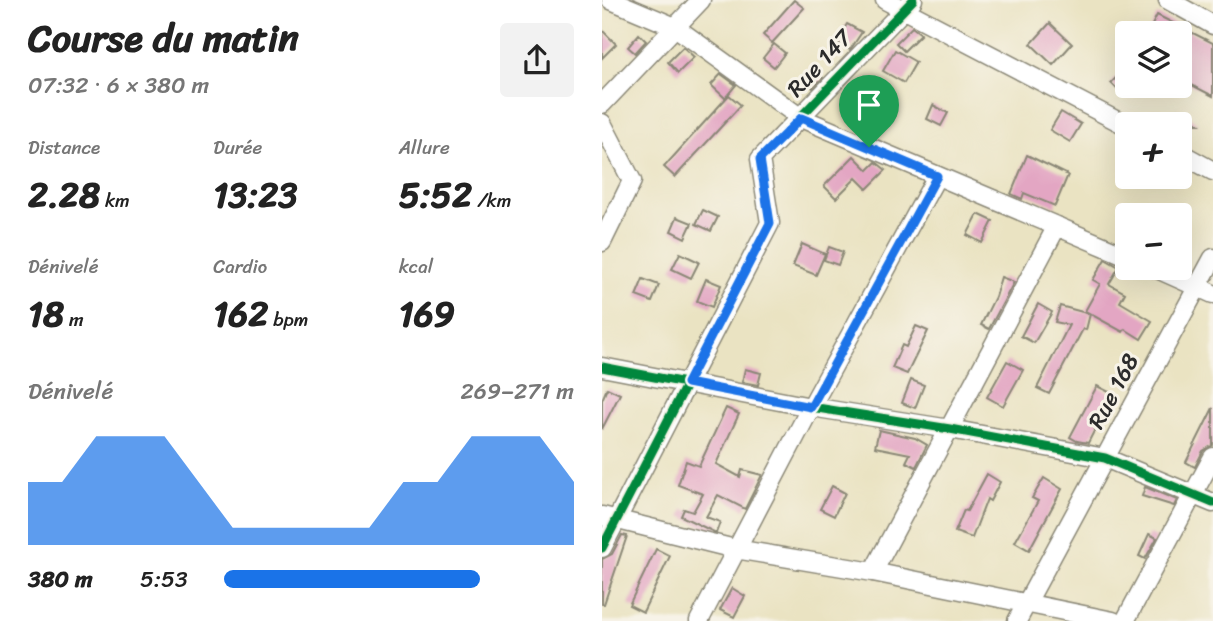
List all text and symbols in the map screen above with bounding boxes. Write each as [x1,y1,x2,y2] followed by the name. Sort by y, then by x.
[28,5,299,72] text: Course du matin
[777,18,863,107] street label: Rue 147
[1115,21,1192,280] map controls
[1115,21,1192,98] button: layers
[500,23,574,97] button: share
[28,65,209,106] text: 07:32 · 6 × 380 m
[839,75,899,147] pin
[850,86,888,124] icon: arrive
[1115,112,1192,189] button: +
[28,131,100,164] text: Distance
[213,131,262,164] text: Durée
[399,131,450,164] text: Allure
[28,164,100,226] text: 2.28
[213,164,298,226] text: 13:23
[399,164,472,226] text: 5:52
[100,184,130,217] text: km
[472,184,511,217] text: /km
[1115,203,1192,280] button: −
[28,250,98,283] text: Dénivelé
[213,250,267,283] text: Cardio
[399,250,433,283] text: kcal
[28,283,64,345] text: 18
[213,283,268,345] text: 162
[399,283,455,345] text: 169
[64,303,84,336] text: m
[268,303,308,336] text: bpm
[1076,346,1151,437] street label: Rue 168
[28,371,113,412] text: Dénivelé
[461,371,574,412] text: 269–271 m
[28,559,93,600] text: 380 m
[140,559,188,600] text: 5:53

